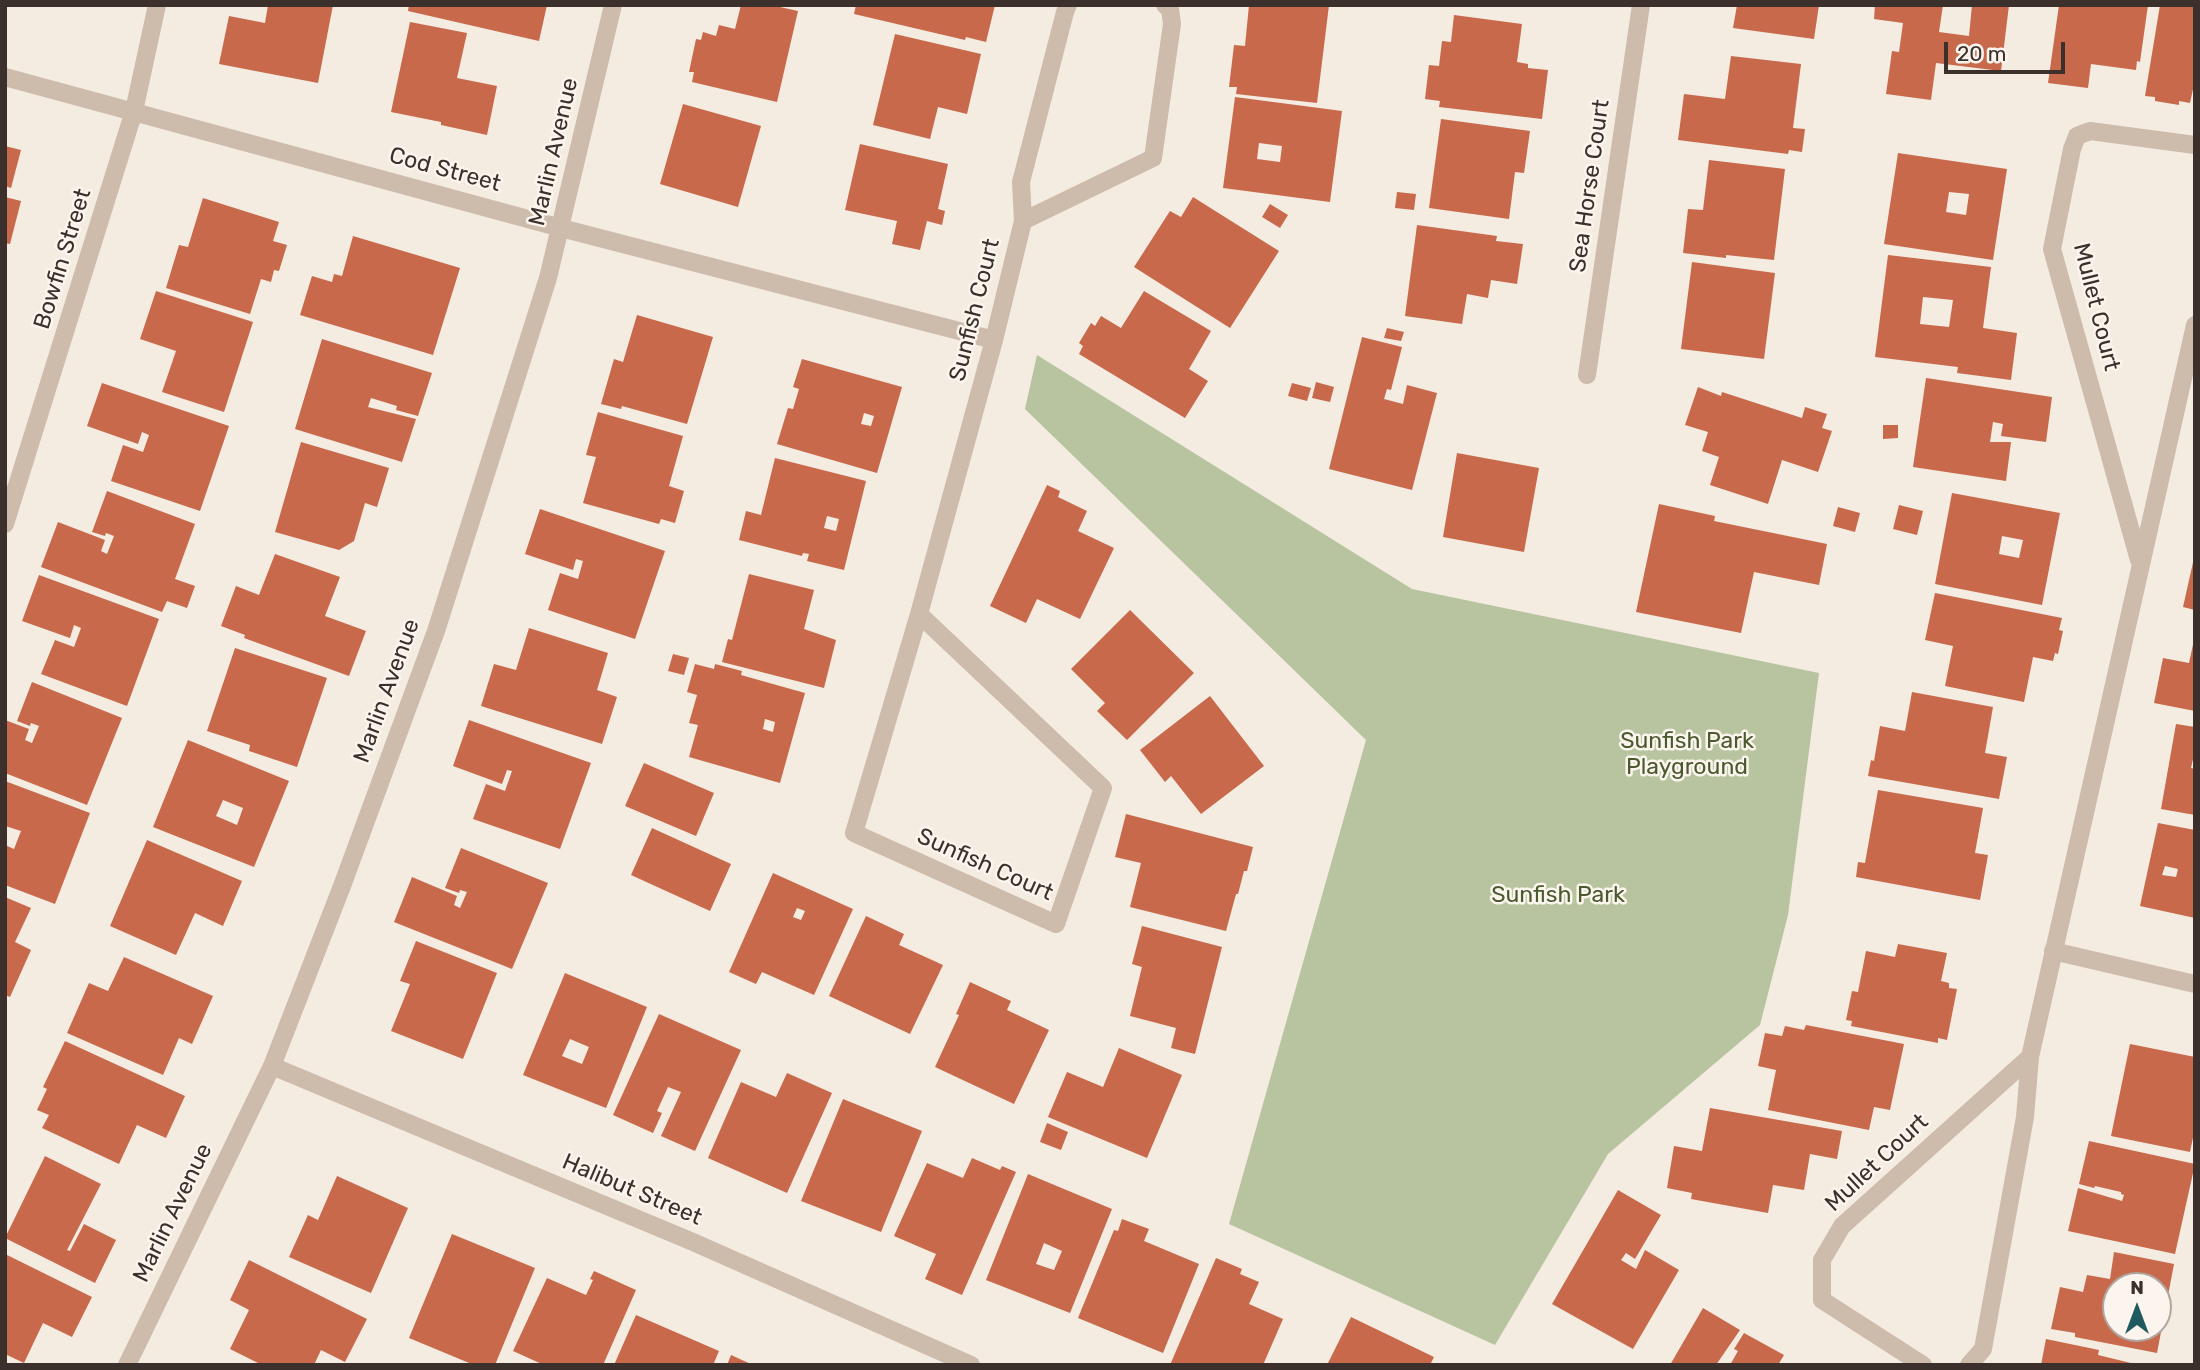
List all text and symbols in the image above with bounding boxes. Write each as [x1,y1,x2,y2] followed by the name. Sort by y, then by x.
[1948,28,2069,72] scale bar
[1957,41,2006,66] text: 20 m
[524,75,584,229] street label: Marlin Avenue
[1564,98,1616,274] street label: Sea Horse Court
[386,142,504,198] street label: Cod Street
[29,185,97,333] street label: Bowfin Street
[944,236,1006,384] street label: Sunfish Court
[2067,240,2125,374] street label: Mullet Court
[348,615,426,767] street label: Marlin Avenue
[1620,727,1754,781] park label: Sunfish Park Playground
[913,823,1057,907] street label: Sunfish Court
[1491,881,1625,909] park label: Sunfish Park
[1820,1108,1934,1218] street label: Mullet Court
[128,1139,218,1287] street label: Marlin Avenue
[558,1148,706,1232] street label: Halibut Street
[2102,1272,2172,1342] north arrow
[2130,1276,2144,1299] text: N

